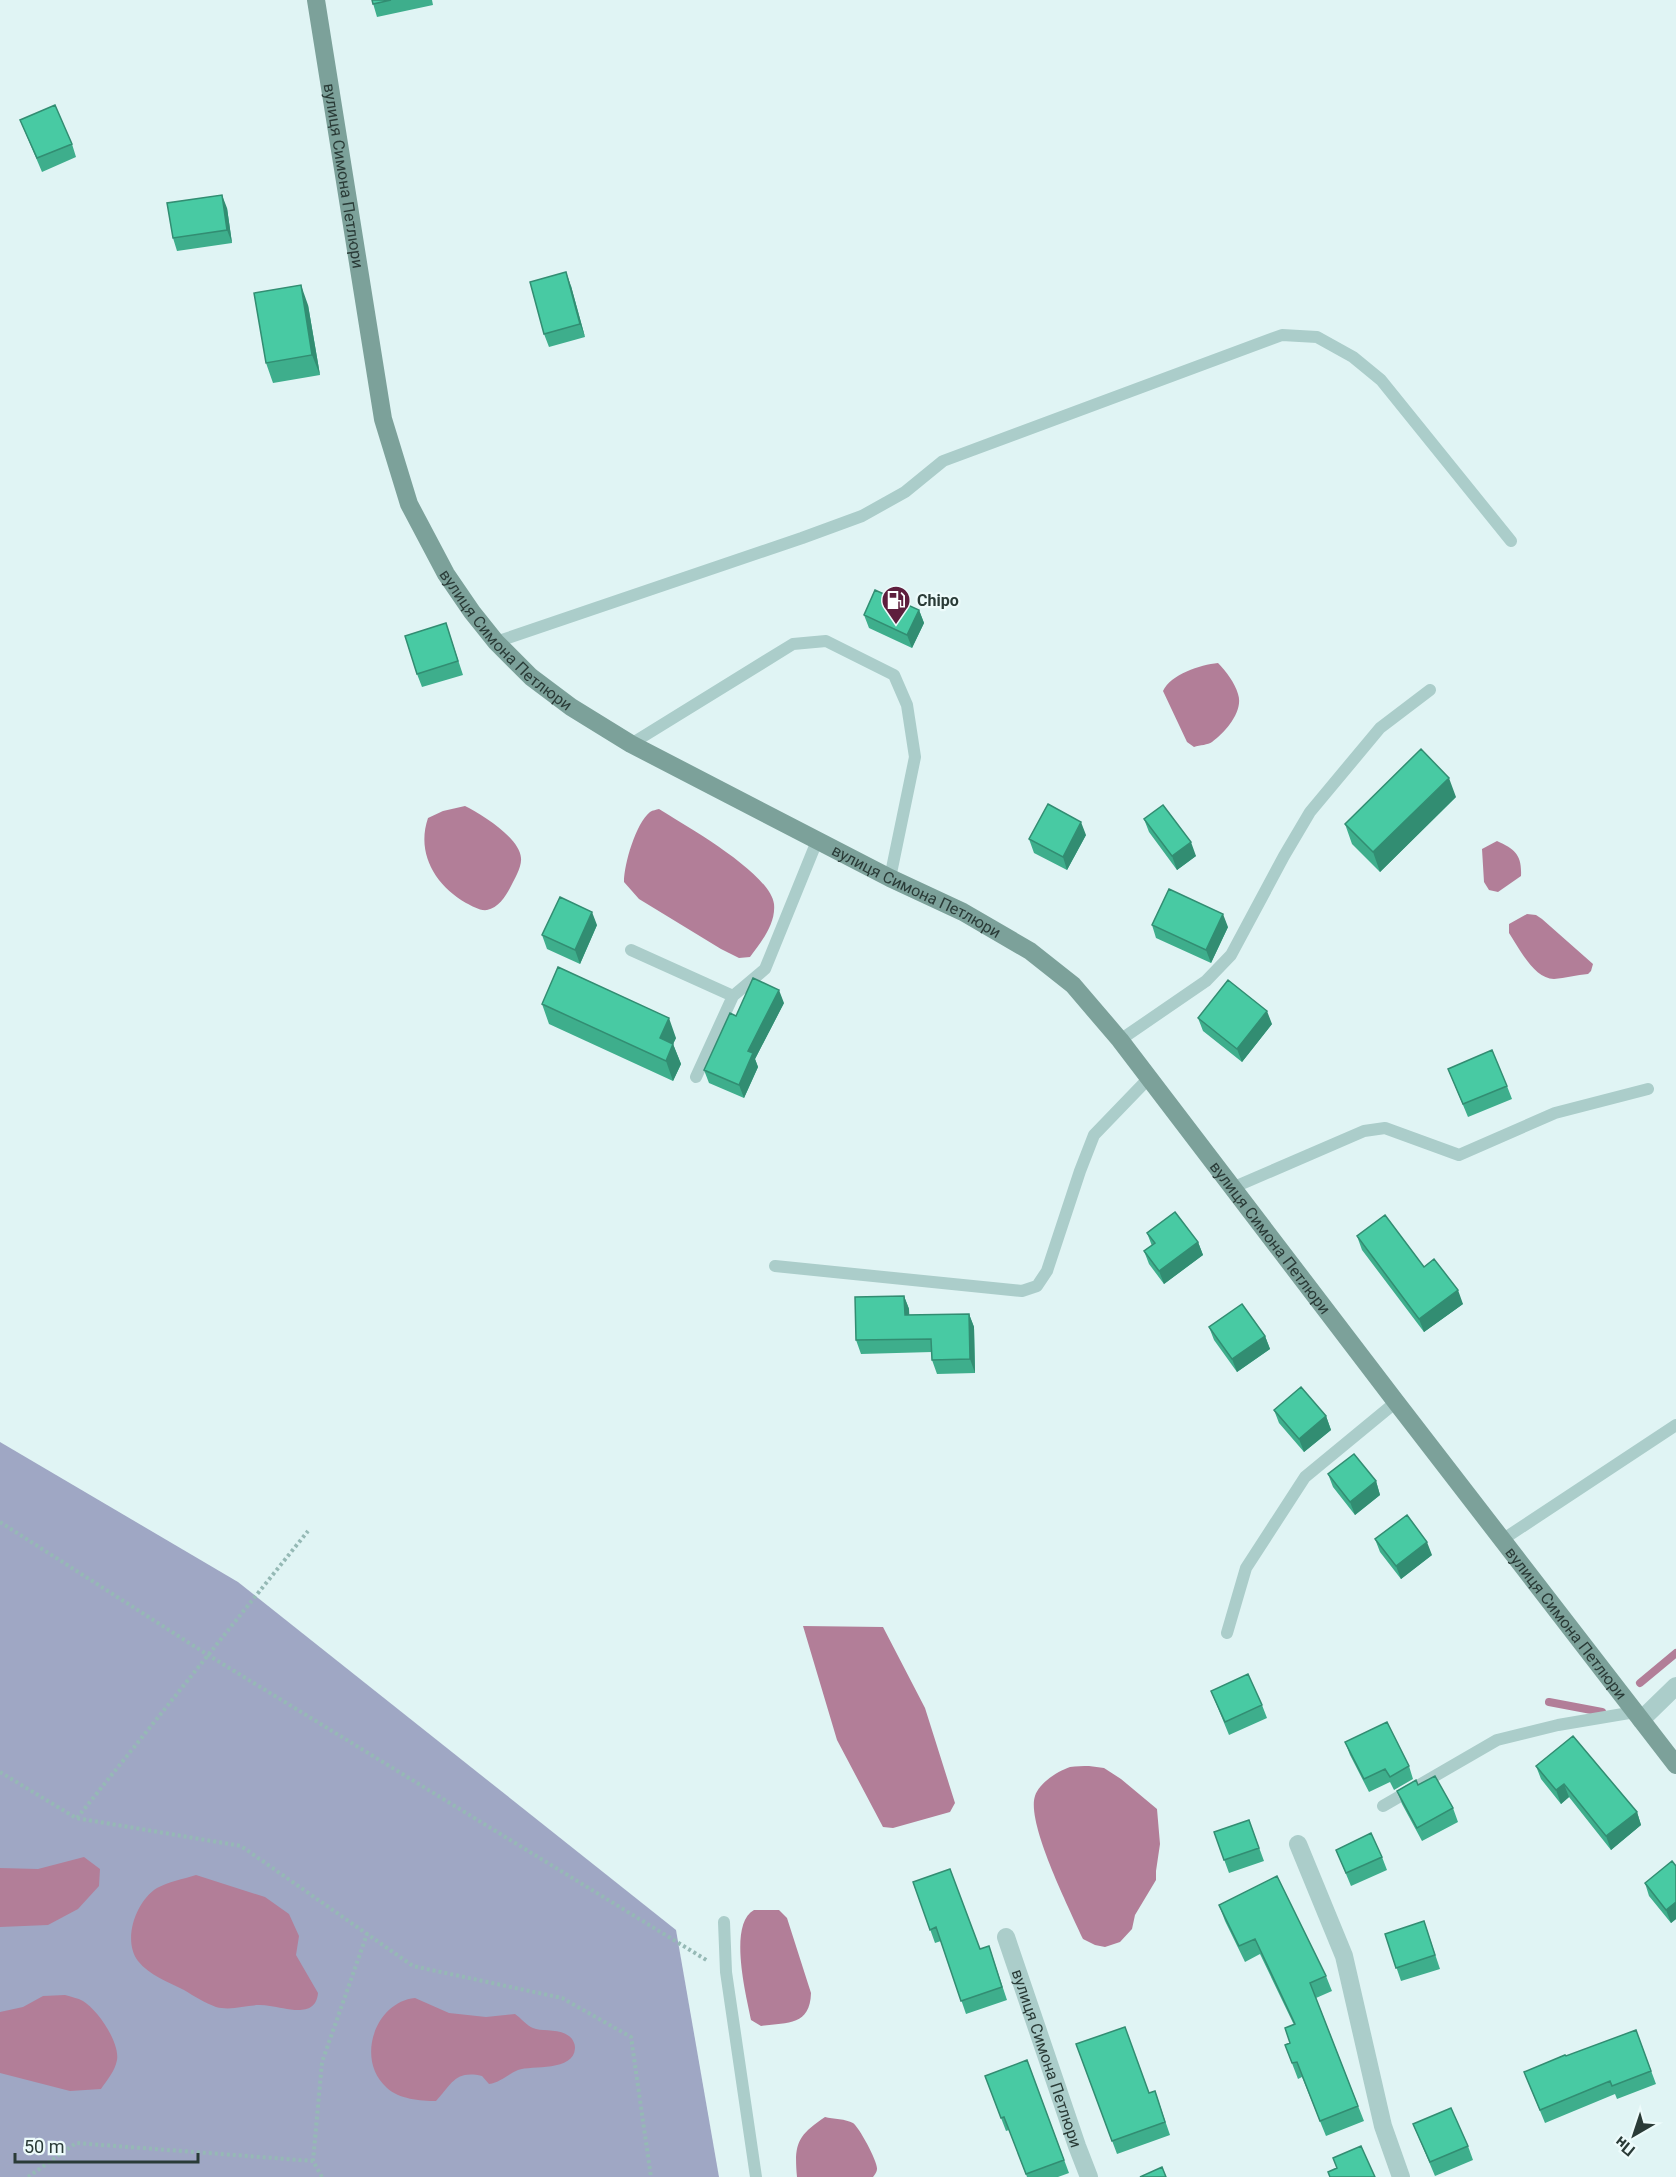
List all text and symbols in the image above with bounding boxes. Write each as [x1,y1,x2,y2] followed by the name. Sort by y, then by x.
[319,82,368,270] street label: вулиця Симона Петлюри
[436,566,576,715] street label: вулиця Симона Петлюри
[880,584,912,626] fuel station icon: Chipo
[917,591,959,610] place label: Chipo
[829,841,1004,942] street label: вулиця Симона Петлюри
[1206,1158,1334,1318] street label: вулиця Симона Петлюри
[1501,1543,1631,1703] street label: вулиця Симона Петлюри
[1008,1967,1086,2150] street label: вулиця Симона Петлюри
[1604,2105,1664,2165] north arrow
[15,2126,198,2164] scale bar
[1611,2132,1639,2160] text: Пн
[24,2136,64,2157] text: 50 m

